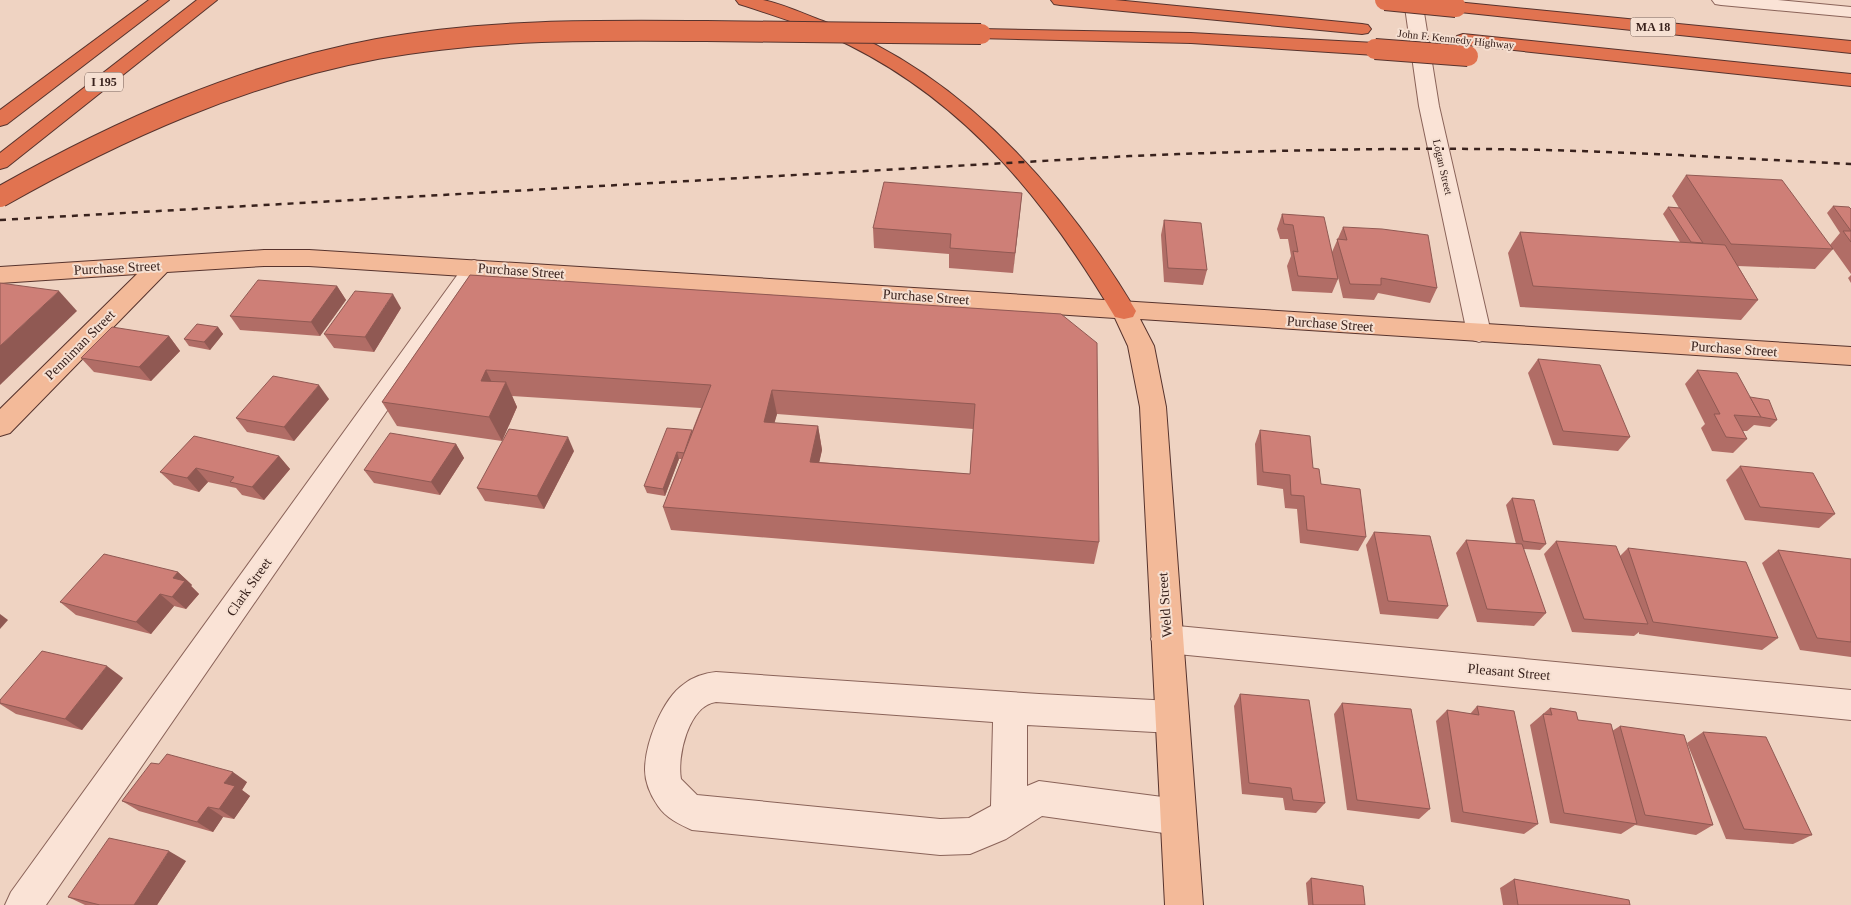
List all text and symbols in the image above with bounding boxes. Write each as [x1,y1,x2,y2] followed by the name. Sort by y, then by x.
[1630,18,1676,36] road number: MA 18
[1397,27,1515,51] street label: John F. Kennedy Highway
[85,72,123,91] road number: I 195
[1431,138,1455,196] street label: Logan Street
[73,258,161,278] street label: Purchase Street
[477,260,565,282] street label: Purchase Street
[882,286,970,308] street label: Purchase Street
[42,307,118,383] street label: Penniman Street
[1286,313,1374,335] street label: Purchase Street
[1690,338,1778,360] street label: Purchase Street
[224,555,274,619] street label: Clark Street
[1155,572,1175,638] street label: Weld Street
[1467,661,1551,683] street label: Pleasant Street

